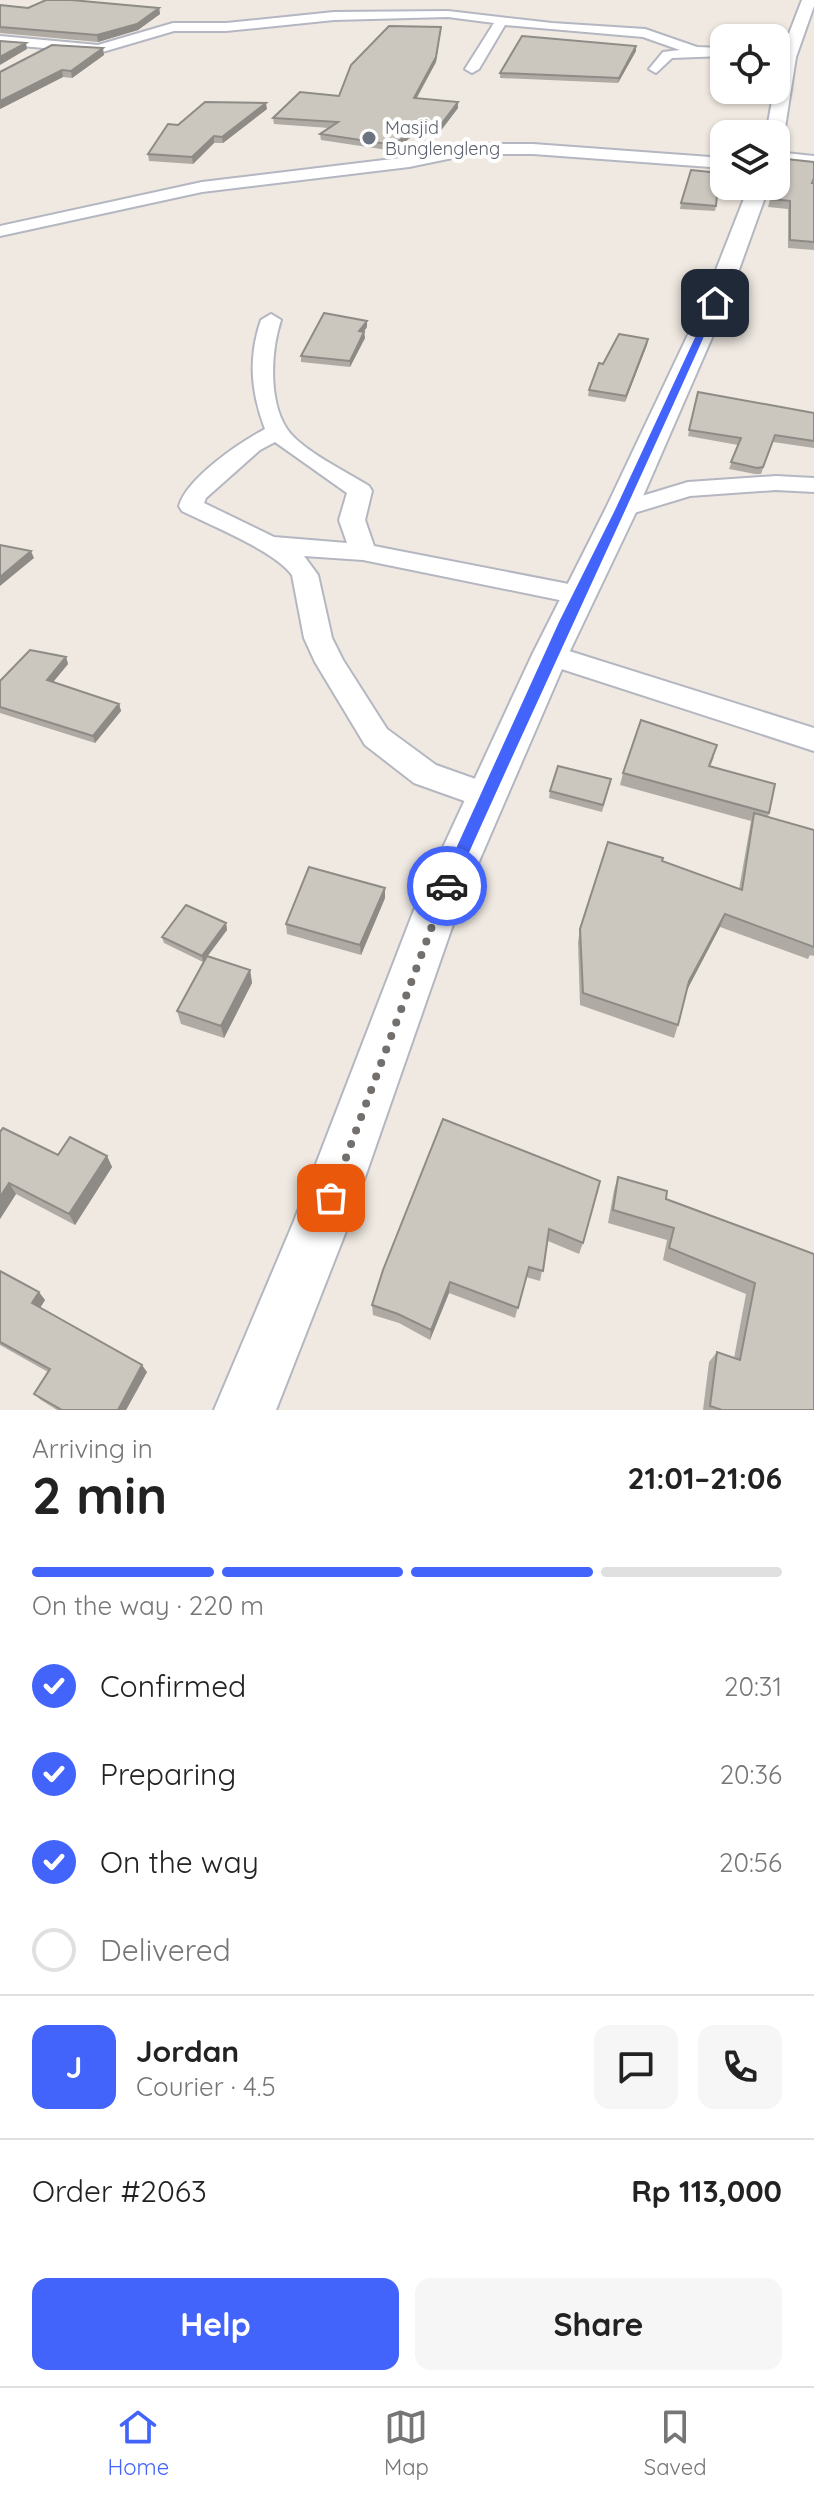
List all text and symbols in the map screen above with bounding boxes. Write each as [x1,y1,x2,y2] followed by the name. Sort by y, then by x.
[710,24,790,200] map controls
[710,24,790,104] button: locate
[385,116,500,160] place label: Masjid Bunglengleng
[710,120,790,200] button: layers
[360,129,378,147] marker: Masjid Bunglengleng
[681,269,749,337] pin
[693,281,737,325] icon: home
[407,846,487,926] courier
[425,864,469,908] icon: car
[297,1164,365,1232] pin
[309,1176,353,1220] icon: bag
[32,1432,153,1465] text: Arriving in
[628,1459,782,1497] text: 21:01–21:06
[32,1462,167,1527] text: 2 min
[32,1589,264,1622] text: On the way · 220 m
[32,1664,76,1708] icon: check
[100,1667,246,1705] text: Confirmed
[724,1670,782,1703] text: 20:31
[32,1752,76,1796] icon: check
[100,1755,236,1793] text: Preparing
[720,1758,782,1791] text: 20:36
[32,1840,76,1884] icon: check
[100,1843,259,1881] text: On the way
[719,1846,782,1879] text: 20:56
[100,1931,231,1969] text: Delivered
[594,2025,678,2109] button: chat
[698,2025,782,2109] button: phone
[136,2032,239,2070] text: Jordan
[66,2048,82,2086] text: J
[136,2070,276,2103] text: Courier · 4.5
[32,2172,207,2210] text: Order #2063
[631,2172,782,2210] text: Rp 113,000
[32,2278,399,2370] button: Help
[415,2278,782,2370] button: Share
[107,2405,169,2481] tab: Home
[384,2405,429,2481] tab: Map
[644,2405,707,2481] tab: Saved

